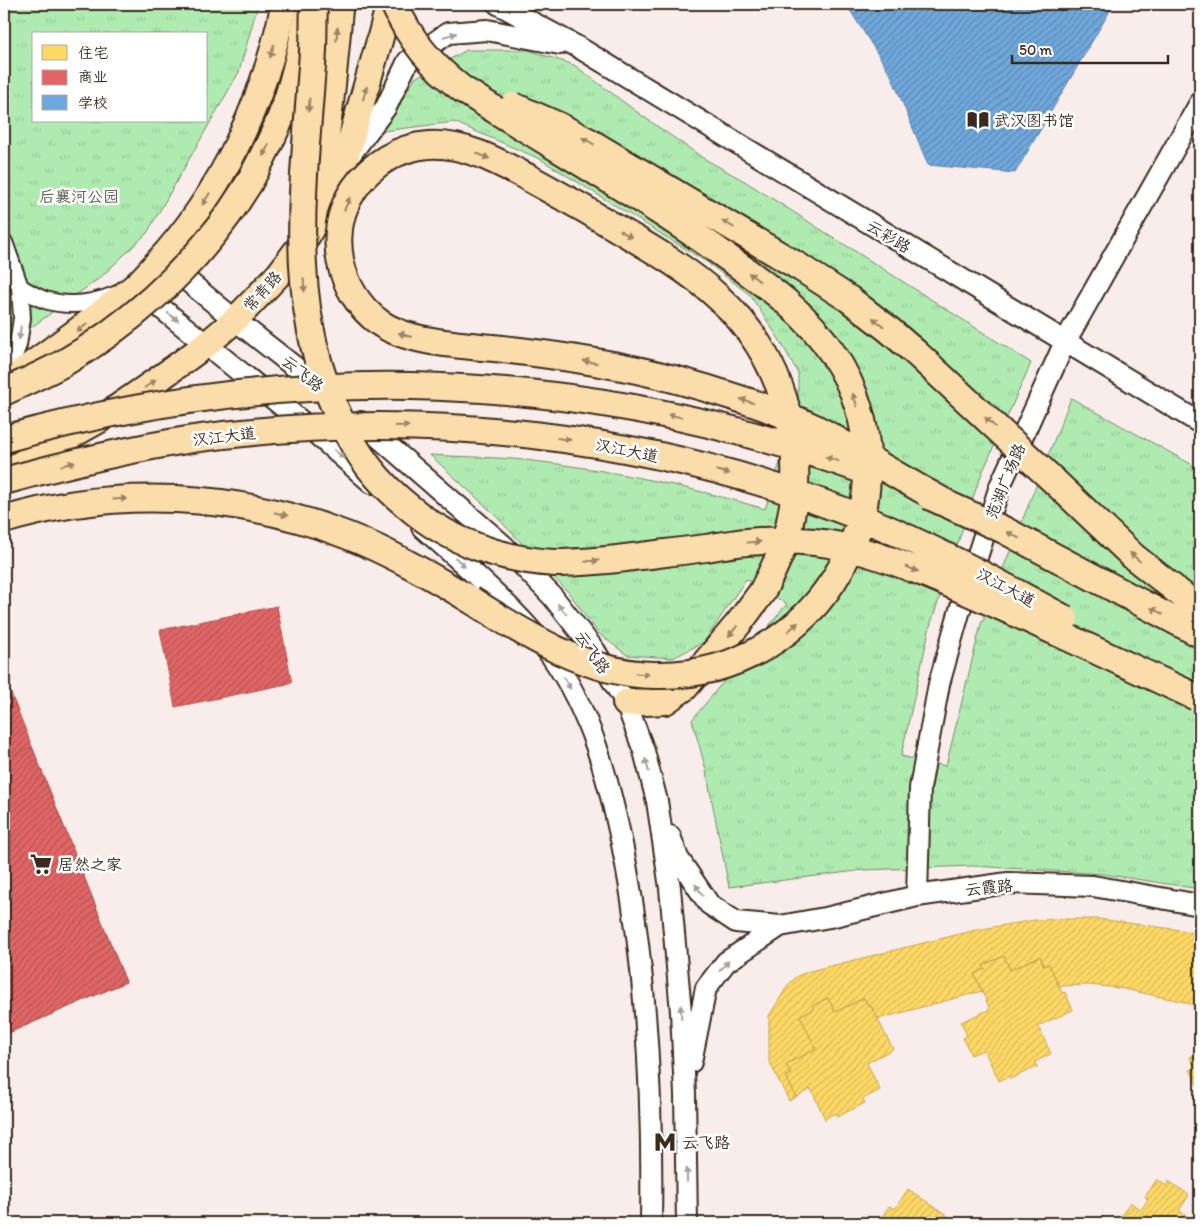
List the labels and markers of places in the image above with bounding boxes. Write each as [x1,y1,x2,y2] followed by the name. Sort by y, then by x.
[965,107,991,133] library icon: 武汉图书馆
[994,111,1074,130] place label: 武汉图书馆
[28,851,54,877] supermarket icon: 居然之家
[58,855,122,874] place label: 居然之家
[652,1129,678,1155] metro station icon: 云飞路
[682,1133,730,1152] place label: 云飞路

